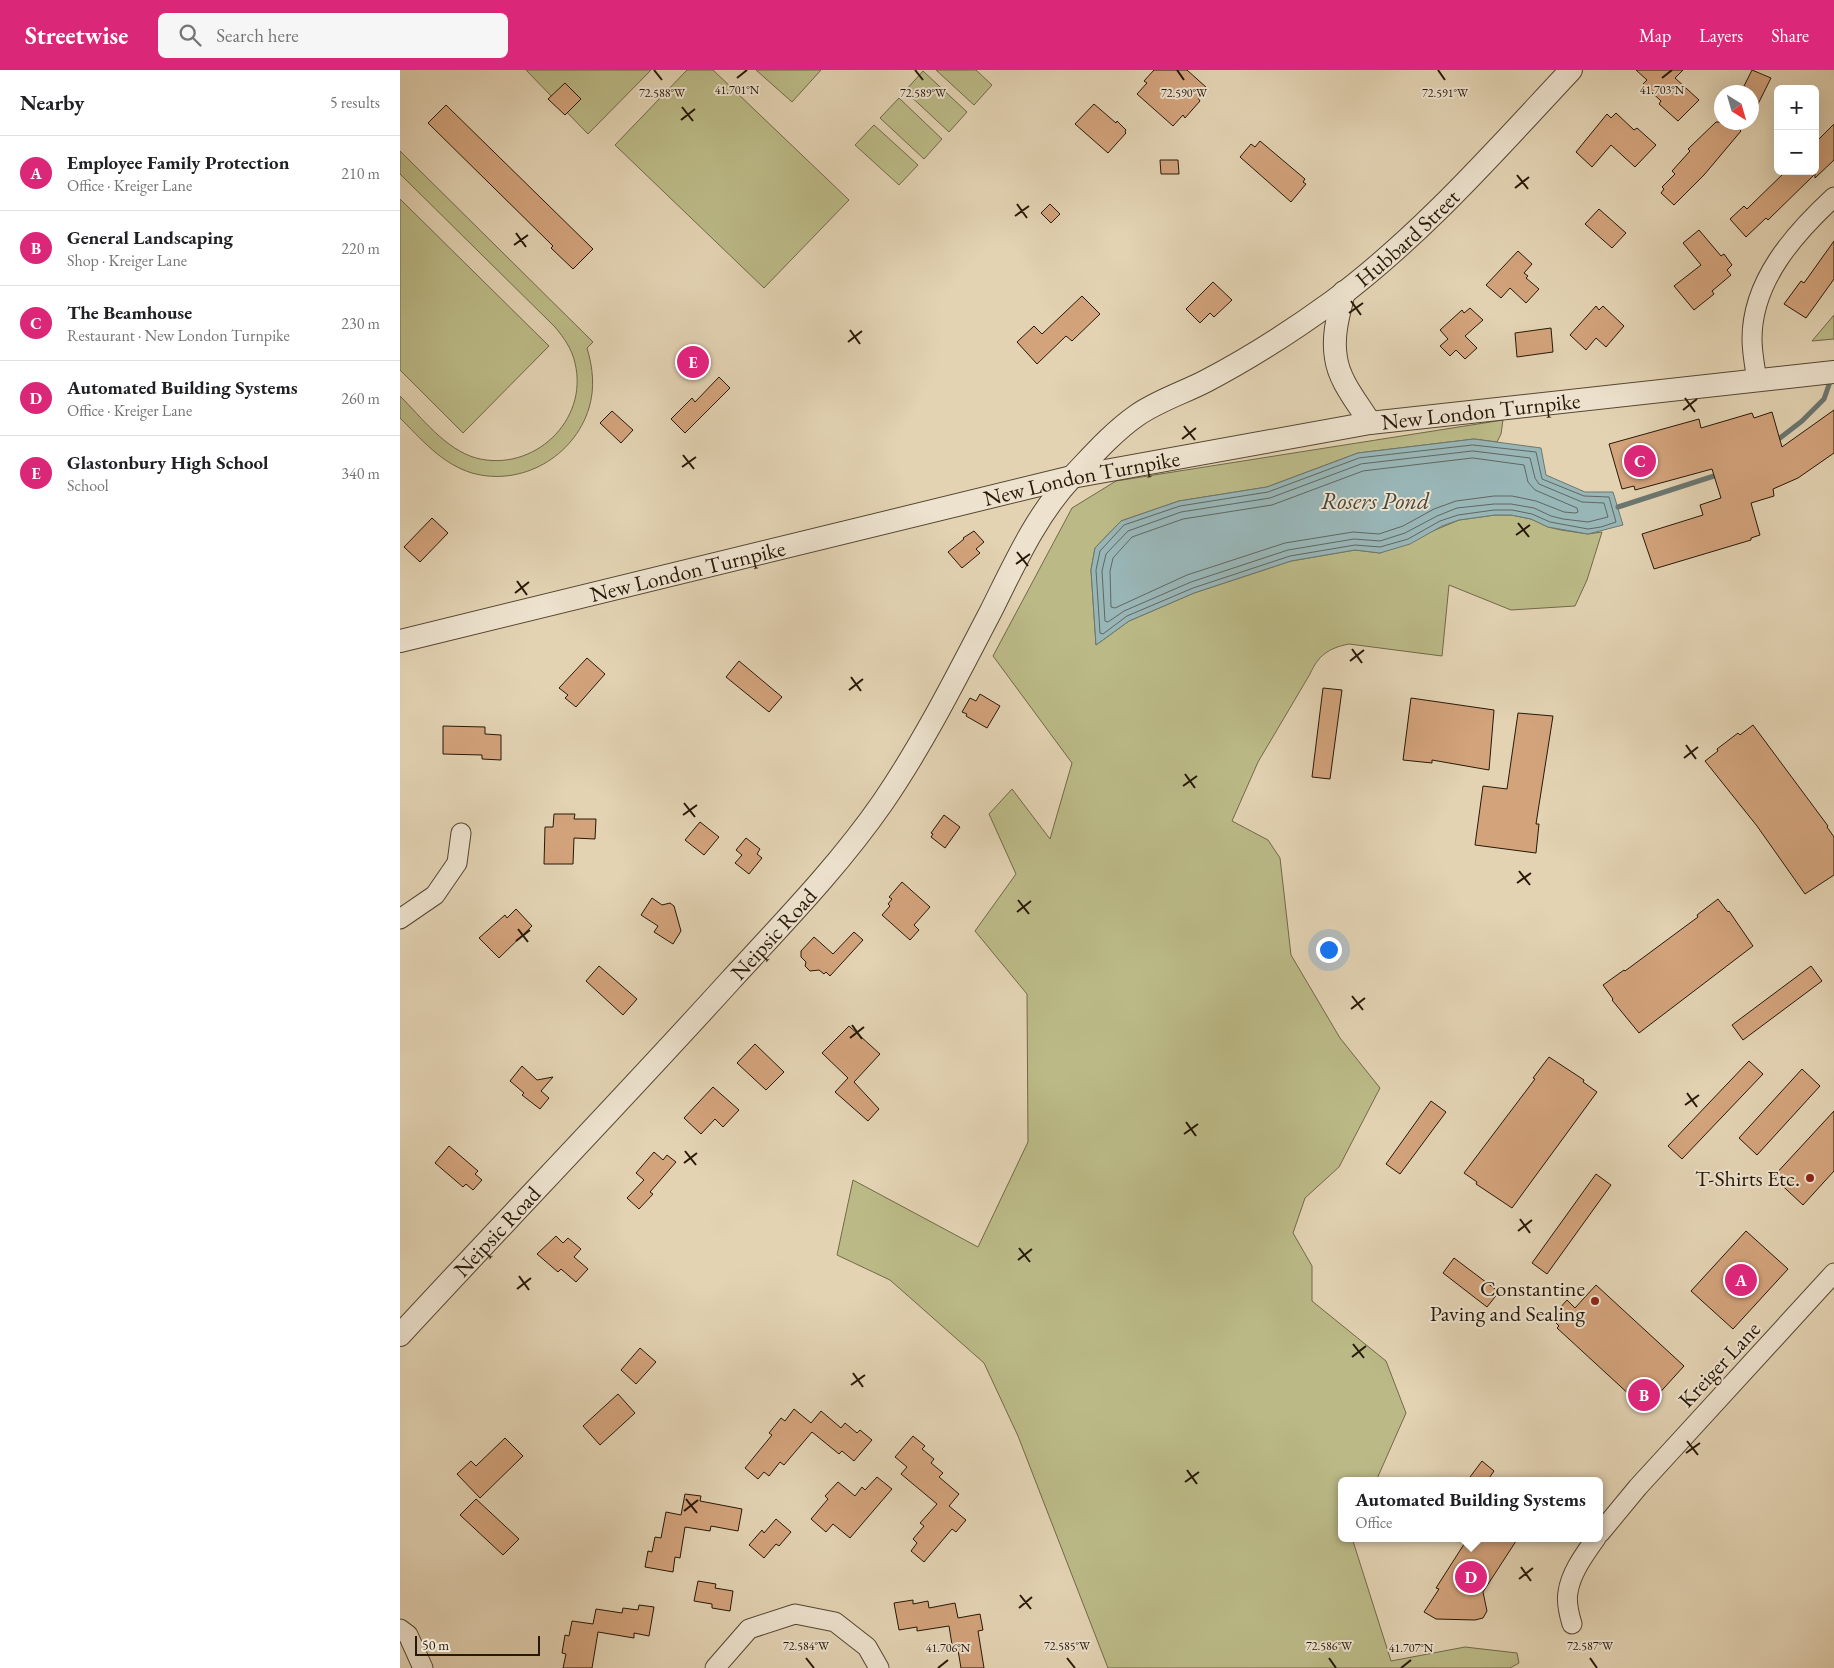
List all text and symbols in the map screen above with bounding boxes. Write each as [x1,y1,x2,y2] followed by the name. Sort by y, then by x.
[158,13,508,58] search box
[25,20,128,51] text: Streetwise
[176,21,204,49] icon: search
[216,23,299,48] text: Search here
[1639,24,1671,47] text: Map
[1699,24,1743,47] text: Layers
[1771,24,1809,47] text: Share
[715,82,760,98] text: 41.701°N
[1640,82,1685,98] text: 41.703°N
[639,85,686,101] text: 72.588°W
[900,85,947,101] text: 72.589°W
[1161,85,1208,101] text: 72.590°W
[1422,85,1469,101] text: 72.591°W
[1714,85,1759,130] north arrow
[1774,85,1819,175] map controls
[1774,85,1819,130] button: +
[20,89,84,116] text: Nearby
[330,92,380,113] text: 5 results
[1774,130,1819,175] button: −
[67,150,289,175] text: Employee Family Protection
[30,163,42,184] text: A
[341,163,380,184] text: 210 m
[67,175,192,196] text: Office · Kreiger Lane
[1349,183,1466,293] street label: Hubbard Street
[67,225,233,250] text: General Landscaping
[31,238,41,259] text: B
[341,238,380,259] text: 220 m
[67,250,187,271] text: Shop · Kreiger Lane
[67,300,192,325] text: The Beamhouse
[30,313,42,334] text: C
[341,313,380,334] text: 230 m
[67,325,290,346] text: Restaurant · New London Turnpike
[677,343,709,381] pin: E
[67,375,298,400] text: Automated Building Systems
[1380,386,1582,437] street label: New London Turnpike
[30,388,42,409] text: D
[341,388,380,409] text: 260 m
[67,400,192,421] text: Office · Kreiger Lane
[1624,442,1656,480] pin: C
[981,444,1183,513] street label: New London Turnpike
[67,450,268,475] text: Glastonbury High School
[31,463,41,484] text: E
[341,463,380,484] text: 340 m
[67,475,109,496] text: School
[1321,485,1430,516] water label: Rosers Pond
[587,533,789,609] street label: New London Turnpike
[724,881,824,986] street label: Neipsic Road
[1316,937,1342,963] your location
[1695,1164,1800,1193] place label: T-Shirts Etc.
[1804,1172,1816,1184] marker: T-Shirts Etc.
[447,1179,548,1283] street label: Neipsic Road
[1725,1261,1757,1299] pin: A
[1430,1274,1585,1328] place label: Constantine Paving and Sealing
[1589,1295,1601,1307] marker: Constantine Paving and Sealing
[1672,1315,1767,1414] street label: Kreiger Lane
[1628,1376,1660,1414] pin: B
[1338,1477,1603,1542] popup
[1355,1487,1586,1512] text: Automated Building Systems
[1355,1512,1392,1533] text: Office
[1455,1558,1487,1596] pin: D
[415,1633,540,1656] scale bar
[422,1636,449,1654] text: 50 m
[783,1638,830,1654] text: 72.584°W
[1044,1638,1091,1654] text: 72.585°W
[1306,1638,1353,1654] text: 72.586°W
[1567,1638,1614,1654] text: 72.587°W
[926,1640,971,1656] text: 41.706°N
[1389,1640,1434,1656] text: 41.707°N

